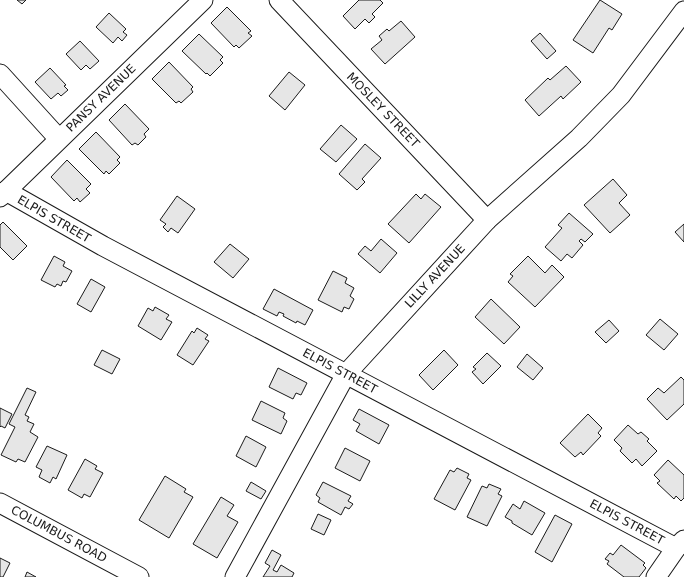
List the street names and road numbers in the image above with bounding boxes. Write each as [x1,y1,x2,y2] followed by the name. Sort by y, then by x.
[63,61,139,135] street label: PANSY AVENUE
[344,70,423,151] street label: MOSLEY STREET
[15,192,94,246] street label: ELPIS STREET
[402,241,468,311] street label: LILLY AVENUE
[300,346,380,397] street label: ELPIS STREET
[587,497,667,548] street label: ELPIS STREET
[9,503,109,565] street label: COLUMBUS ROAD

